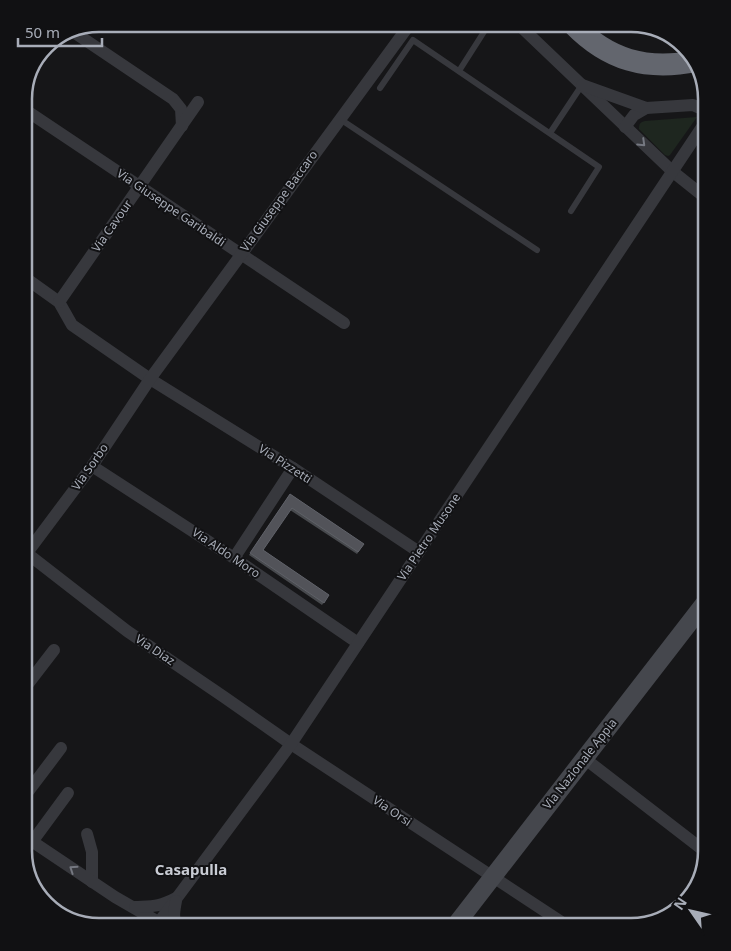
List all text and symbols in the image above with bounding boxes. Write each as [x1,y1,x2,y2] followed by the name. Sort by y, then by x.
[18,15,101,47] scale bar
[25,22,60,42] text: 50 m
[637,137,646,146] one-way arrow
[236,147,321,255] street label: Via Giuseppe Baccaro
[114,165,229,250] street label: Via Giuseppe Garibaldi
[87,196,136,255] street label: Via Cavour
[67,440,112,494] street label: Via Sorbo
[255,440,315,487] street label: Via Pizzetti
[393,489,464,584] street label: Via Pietro Musone
[189,524,264,582] street label: Via Aldo Moro
[132,630,179,669] street label: Via Diaz
[539,715,621,813] street label: Via Nazionale Appia
[370,791,415,830] street label: Via Orsi
[155,859,227,879] district label: Casapulla
[69,866,79,875] one-way arrow
[666,886,716,936] north arrow
[669,893,691,913] text: N

